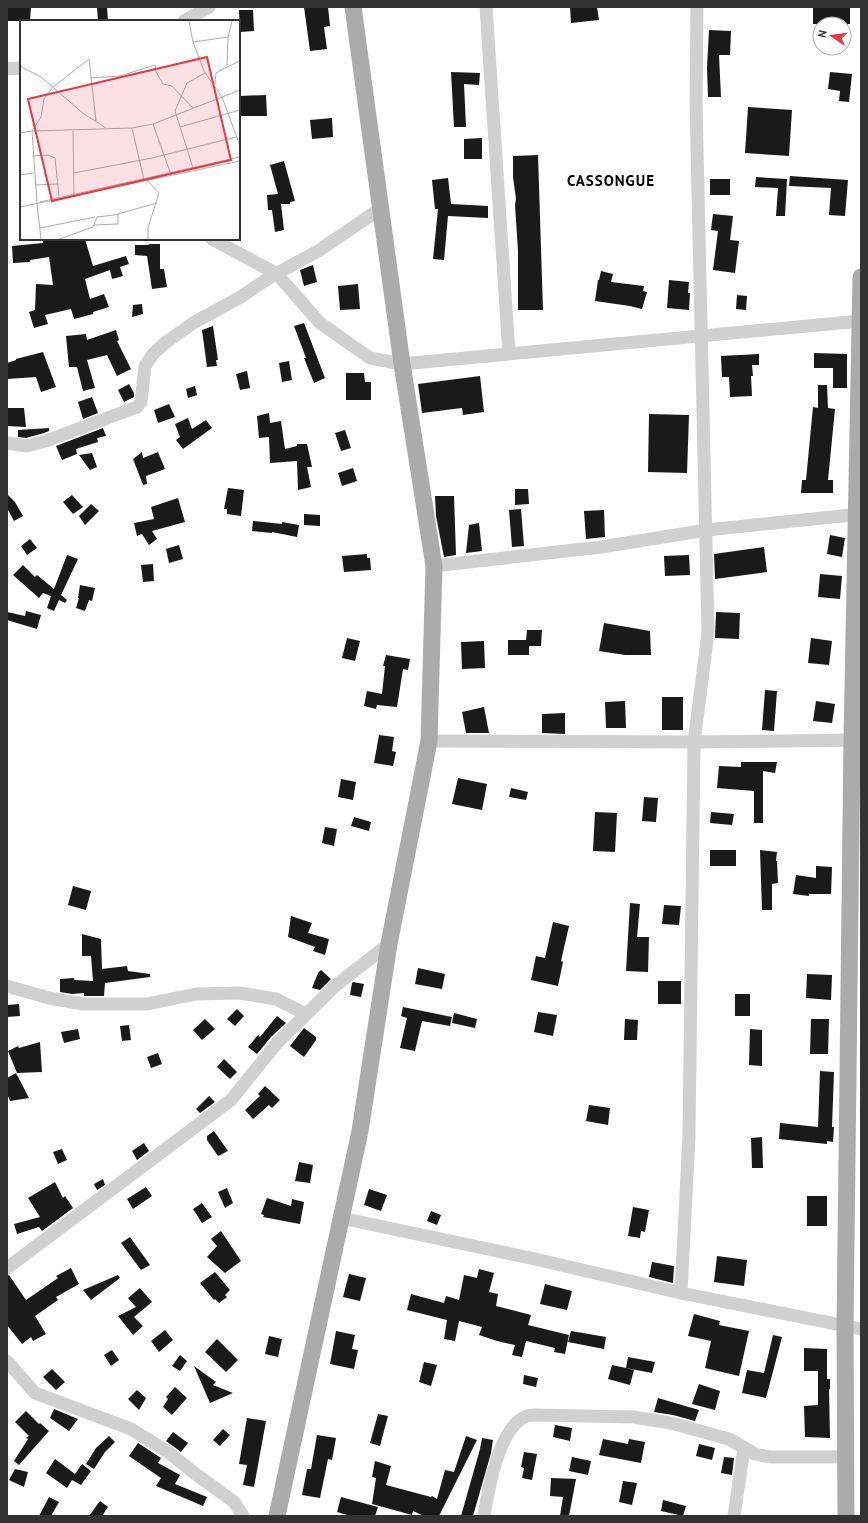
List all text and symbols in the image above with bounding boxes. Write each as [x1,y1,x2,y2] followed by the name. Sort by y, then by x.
[812,16,852,56] north arrow
[20,20,240,240] inset map
[815,29,830,39] text: N
[567,171,655,190] district label: CASSONGUE

